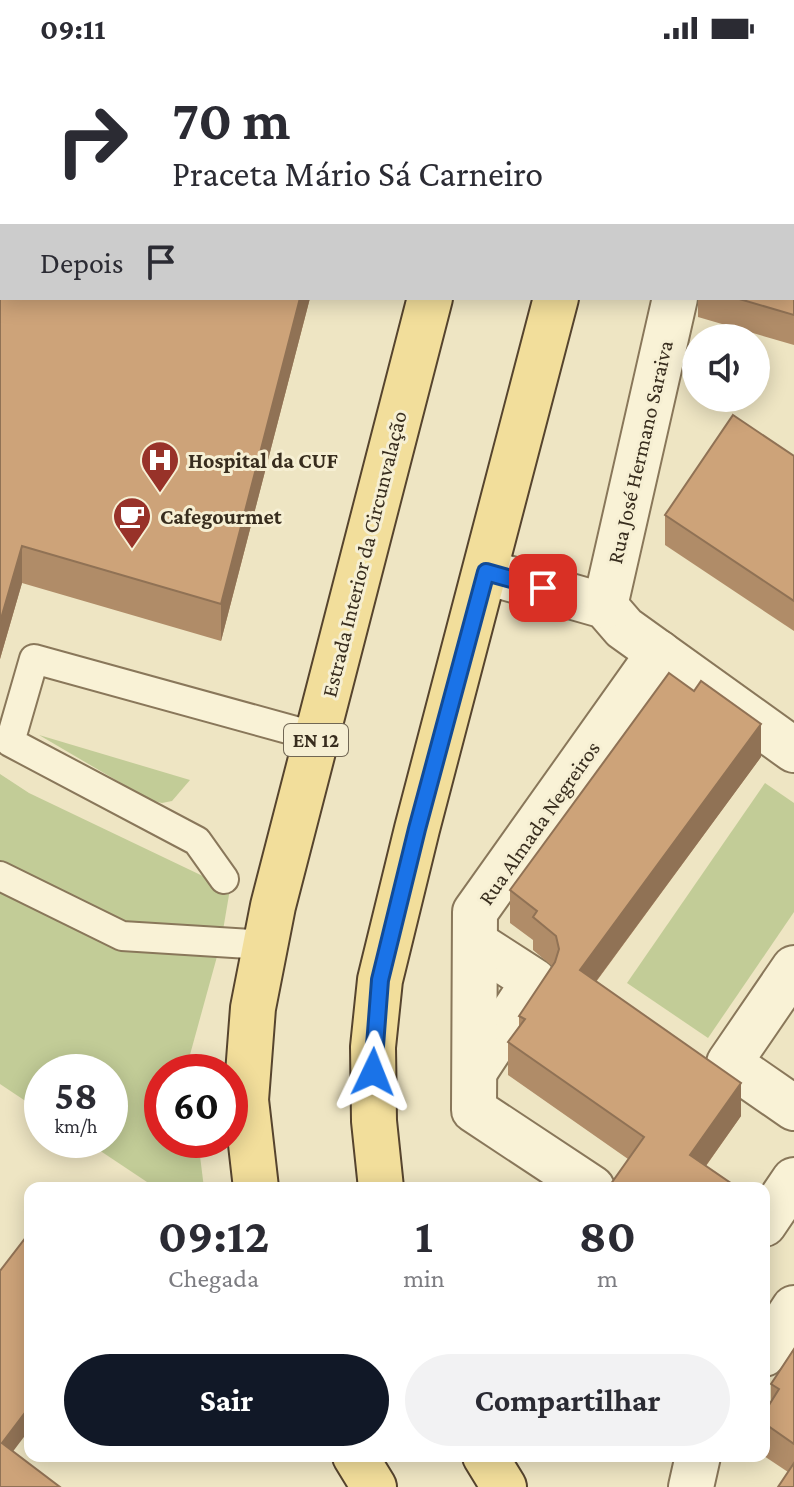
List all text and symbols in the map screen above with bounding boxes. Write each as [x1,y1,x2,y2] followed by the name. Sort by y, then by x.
[40,12,105,45] text: 09:11
[40,88,144,192] icon: right
[172,89,291,151] text: 70 m
[172,154,543,194] text: Praceta Mário Sá Carneiro
[139,240,183,284] icon: arrive
[40,246,123,279] text: Depois
[682,324,770,412] map controls
[682,324,770,412] button: sound
[602,338,678,566] street label: Rua José Hermano Saraiva
[316,408,412,700] street label: Estrada Interior da Circunvalação
[139,439,181,494] hospital icon: Hospital da CUF
[188,448,339,473] place label: Hospital da CUF
[111,495,153,550] cafe icon: Cafegourmet
[160,504,283,529] place label: Cafegourmet
[509,554,577,622] pin
[521,566,565,610] icon: arrive
[284,724,348,756] road number: EN 12
[473,736,605,910] street label: Rua Almada Negreiros
[331,1030,415,1114] position arrow
[144,1054,248,1158] speed limit sign: 60
[55,1073,97,1118] text: 58
[54,1115,98,1137] text: km/h
[158,1209,269,1262] text: 09:12
[415,1209,433,1262] text: 1
[579,1209,636,1262] text: 80
[168,1264,259,1293] text: Chegada
[403,1264,445,1293] text: min
[597,1264,618,1293] text: m
[64,1354,389,1446] button: Sair
[405,1354,730,1446] button: Compartilhar

